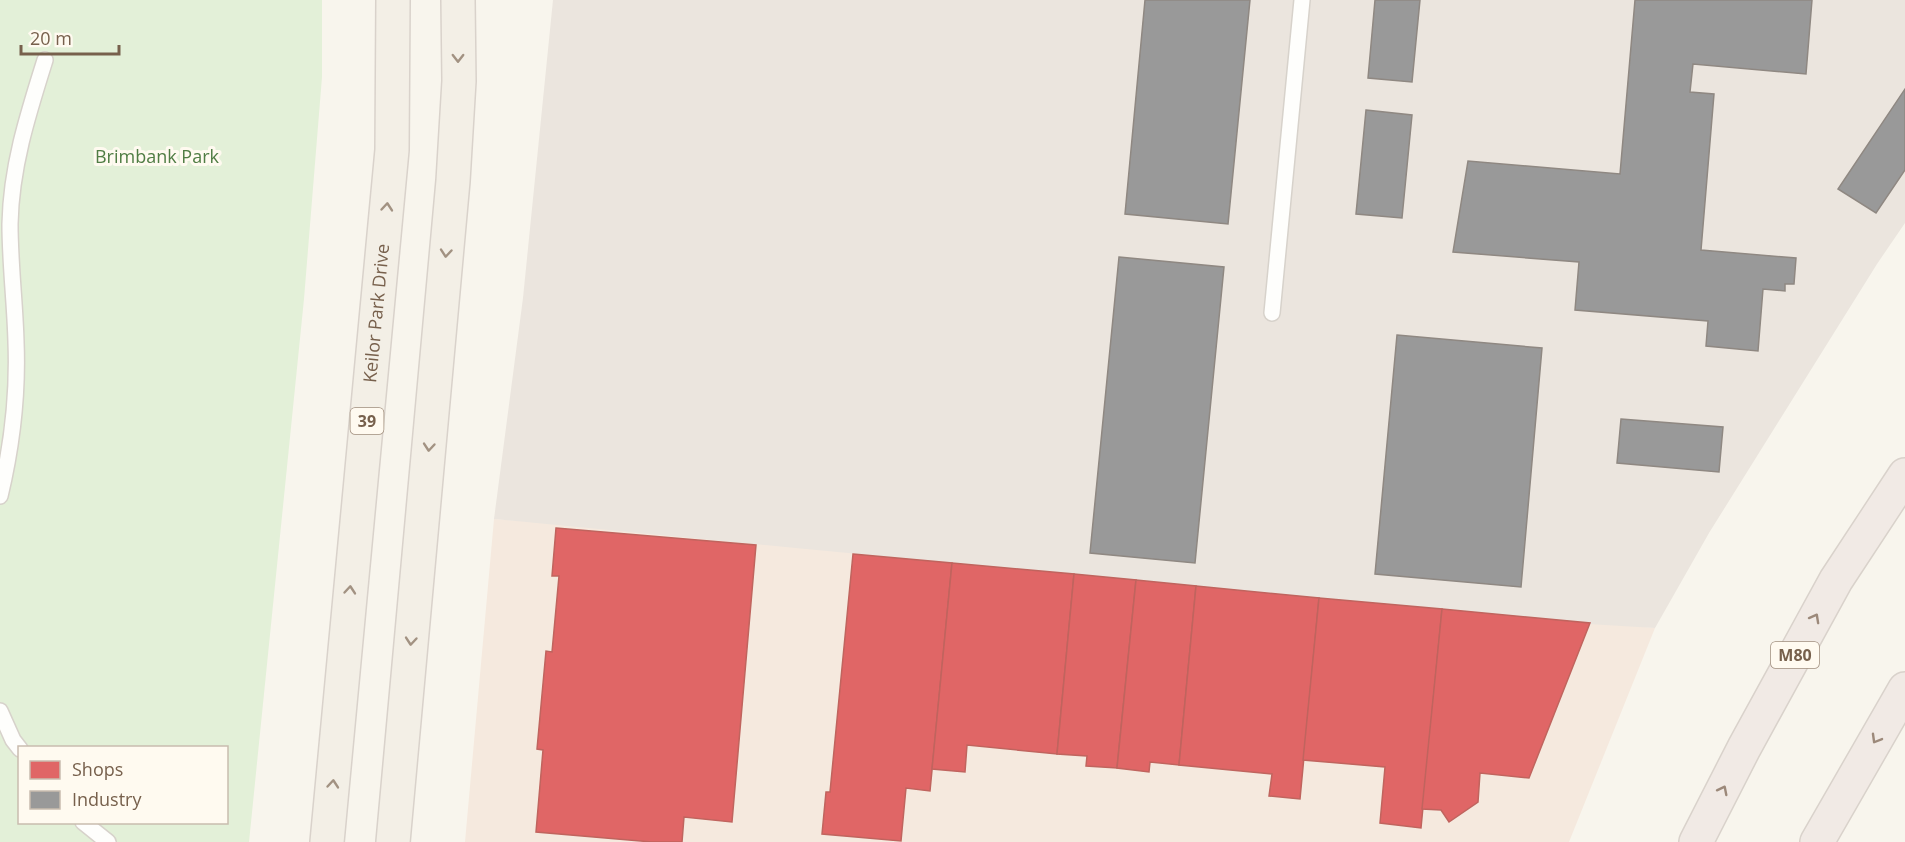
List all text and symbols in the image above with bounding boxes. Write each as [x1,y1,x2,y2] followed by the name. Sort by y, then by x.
[21,18,118,56] scale bar
[30,26,72,50] text: 20 m
[452,54,464,63] one-way arrow
[95,144,220,168] park label: Brimbank Park
[380,203,393,212] one-way arrow
[357,243,394,384] street label: Keilor Park Drive
[440,248,453,258] one-way arrow
[350,408,384,434] road number: 39
[423,443,436,452] one-way arrow
[344,585,357,594] one-way arrow
[1808,614,1819,624] one-way arrow
[405,637,418,646] one-way arrow
[1771,642,1819,668] road number: M80
[1871,733,1883,743] one-way arrow
[18,746,228,824] legend
[72,757,123,781] text: Shops
[326,779,339,788] one-way arrow
[1715,785,1727,796] one-way arrow
[72,787,142,811] text: Industry

